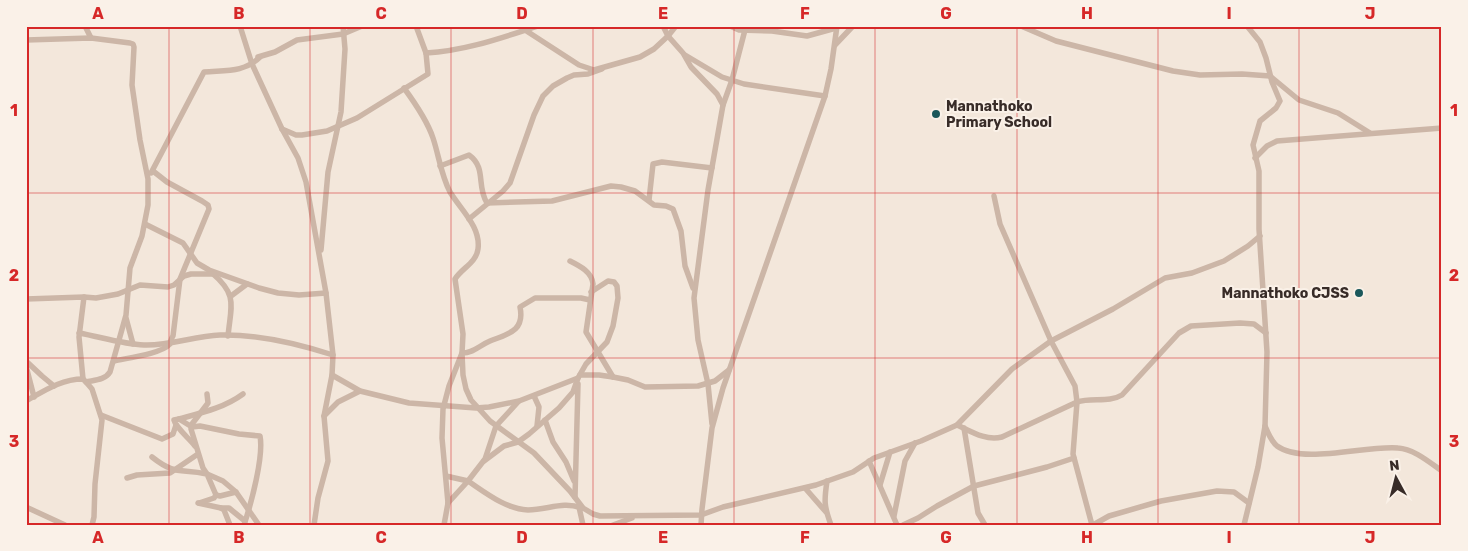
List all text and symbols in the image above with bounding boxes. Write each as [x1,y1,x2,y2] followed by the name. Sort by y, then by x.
[92,4,104,23] text: A
[233,4,245,23] text: B
[375,4,387,23] text: C
[516,4,528,23] text: D
[658,4,668,23] text: E
[800,4,810,23] text: F
[940,4,952,23] text: G
[1081,4,1093,23] text: H
[1226,4,1232,23] text: I
[1365,4,1375,23] text: J
[946,98,1052,131] place label: Mannathoko Primary School
[10,101,18,120] text: 1
[1450,101,1458,120] text: 1
[930,108,942,120] marker: Mannathoko Primary School
[9,266,19,285] text: 2
[1449,266,1459,285] text: 2
[1222,285,1349,302] place label: Mannathoko CJSS
[1353,287,1365,299] marker: Mannathoko CJSS
[9,432,19,451] text: 3
[1449,432,1459,451] text: 3
[1370,454,1420,504] north arrow
[1388,457,1401,475] text: N
[92,528,104,547] text: A
[233,528,245,547] text: B
[375,528,387,547] text: C
[516,528,528,547] text: D
[658,528,668,547] text: E
[800,528,810,547] text: F
[940,528,952,547] text: G
[1081,528,1093,547] text: H
[1226,528,1232,547] text: I
[1365,528,1375,547] text: J

